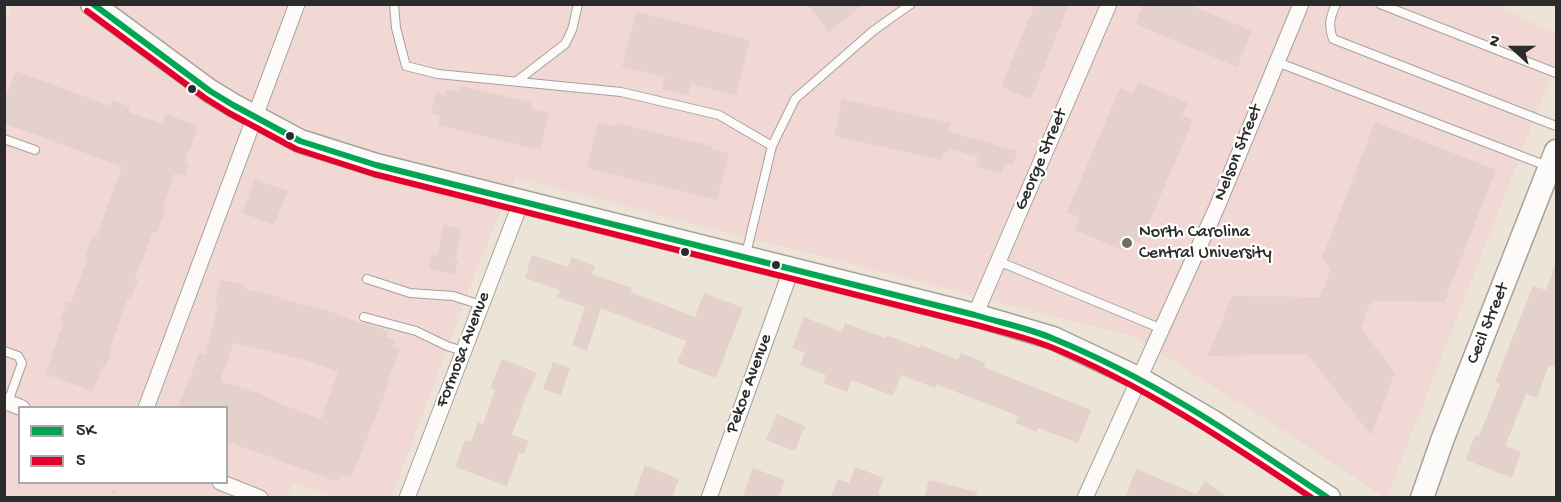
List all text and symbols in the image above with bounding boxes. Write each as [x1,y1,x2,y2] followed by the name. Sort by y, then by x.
[1483,18,1543,78] north arrow
[1485,33,1506,50] text: N
[186,83,198,95] unlabelled marker
[1210,102,1268,204] street label: Nelson Street
[1011,106,1073,214] street label: George Street
[284,130,296,142] unlabelled marker
[1139,222,1272,264] place label: North Carolina Central University
[1120,236,1134,250] marker: North Carolina Central University
[679,246,691,258] unlabelled marker
[770,259,782,271] unlabelled marker
[1463,280,1515,368] street label: Cecil Street
[432,289,496,411] street label: Formosa Avenue
[722,331,778,437] street label: Pekoe Avenue
[18,406,228,484] legend
[76,421,95,442] text: 5K
[76,451,85,472] text: 5

